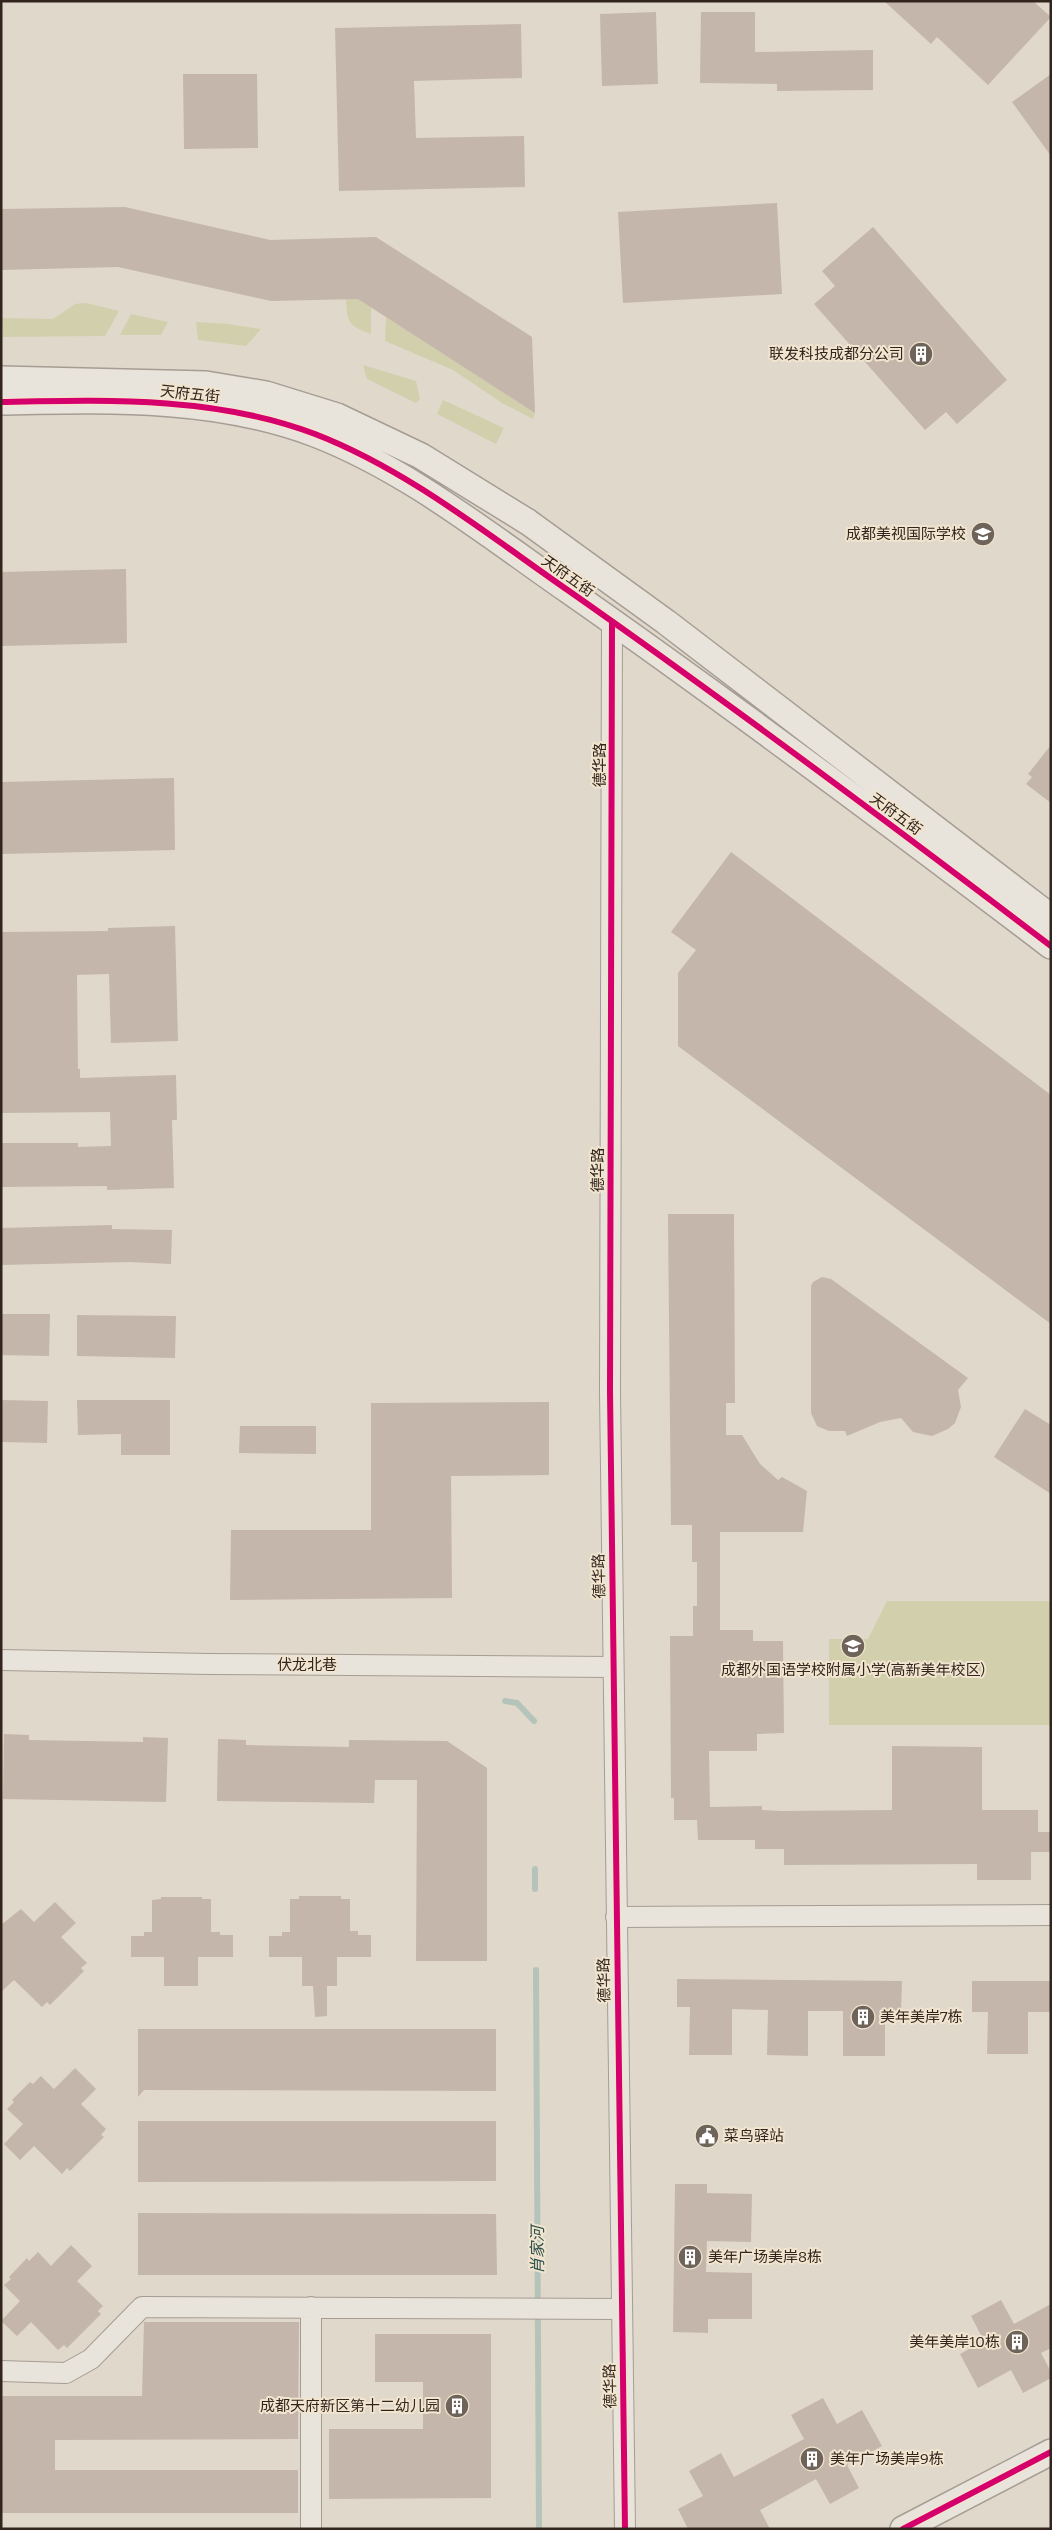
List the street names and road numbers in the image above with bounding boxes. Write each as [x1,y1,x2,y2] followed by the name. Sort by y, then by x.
[159,382,221,406] street label: 天府五街
[538,551,598,601] street label: 天府五街
[591,742,609,788] street label: 德华路
[866,789,926,839] street label: 天府五街
[589,1147,607,1193] street label: 德华路
[590,1553,608,1599] street label: 德华路
[277,1656,337,1674] street label: 伏龙北巷
[595,1957,613,2003] street label: 德华路
[601,2363,619,2409] street label: 德华路

